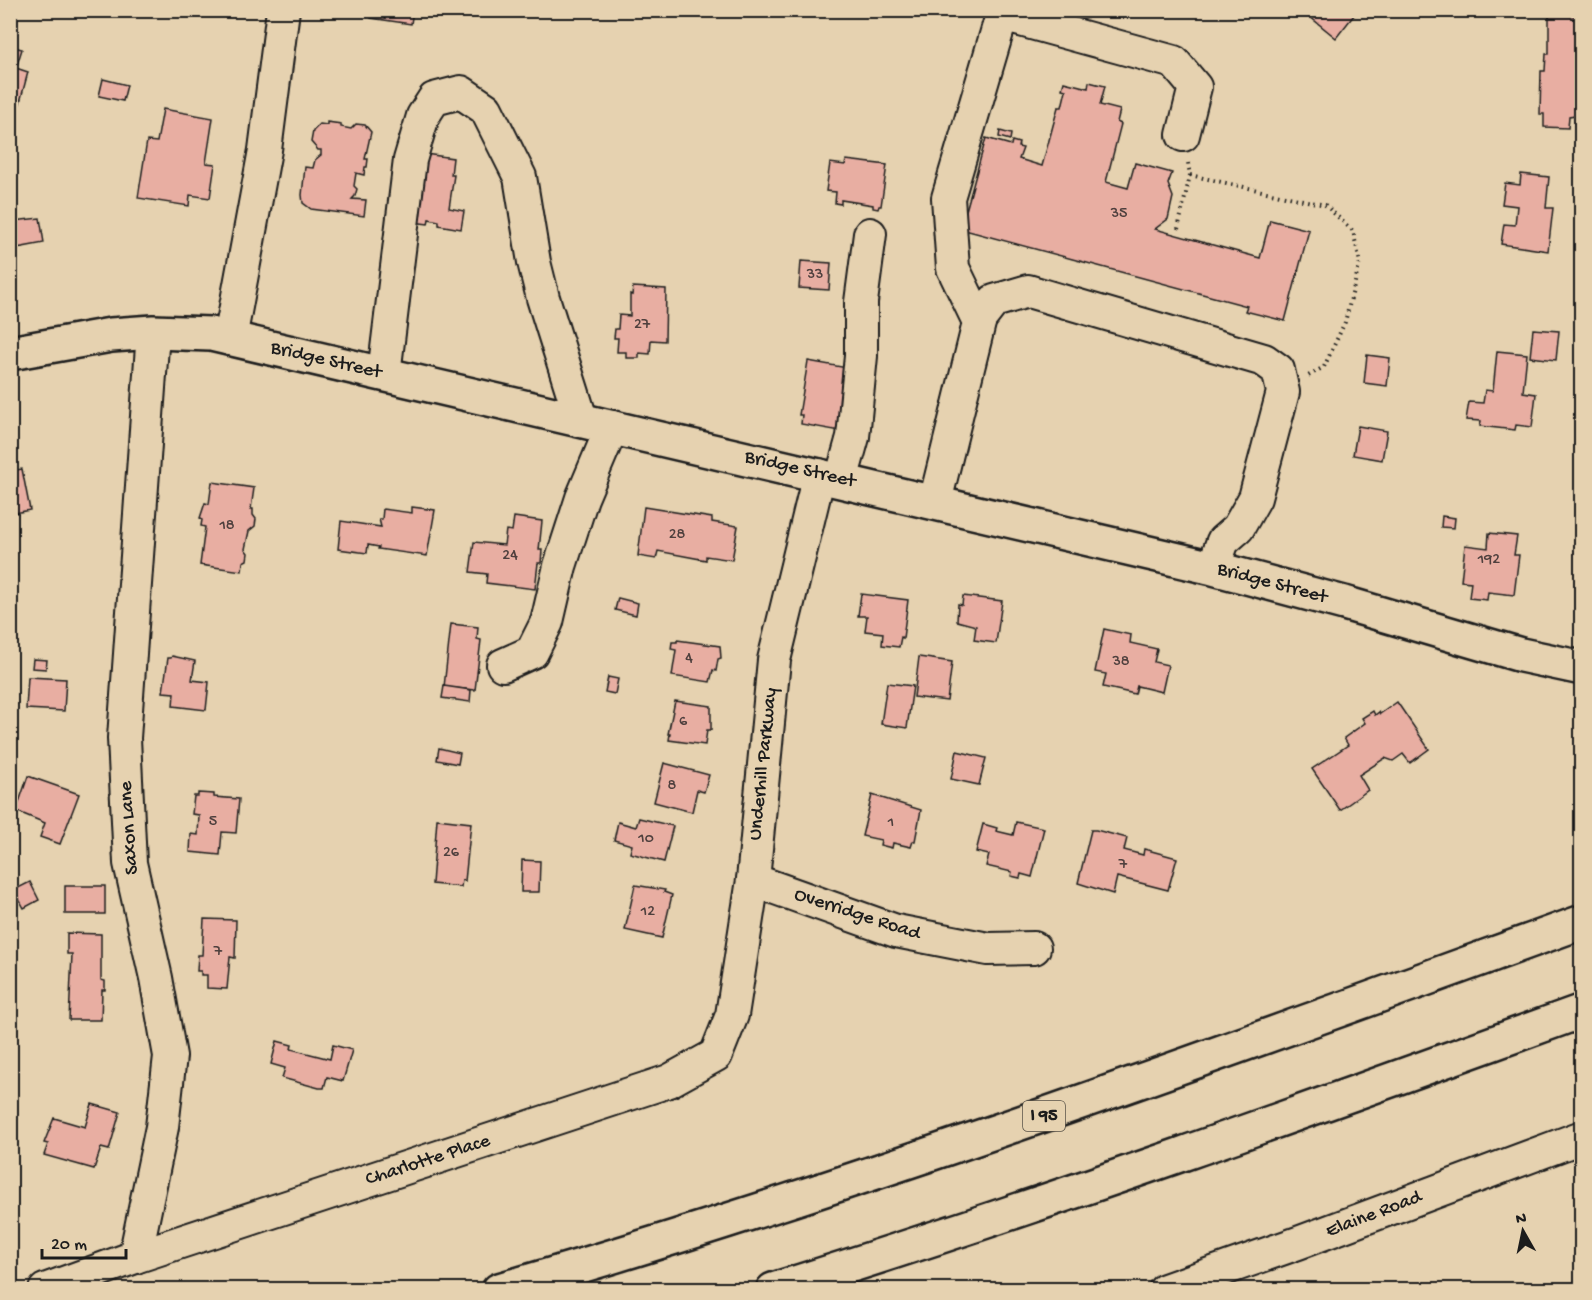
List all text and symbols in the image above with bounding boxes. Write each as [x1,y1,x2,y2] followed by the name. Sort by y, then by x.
[1110,205,1127,224] house number: 35
[806,266,823,285] house number: 33
[634,316,651,335] house number: 27
[267,337,385,385] street label: Bridge Street
[741,446,859,494] street label: Bridge Street
[218,517,235,536] house number: 18
[669,526,686,545] house number: 28
[502,547,518,566] house number: 24
[1477,551,1500,570] house number: 192
[1213,558,1331,610] street label: Bridge Street
[685,650,693,669] house number: 4
[1111,653,1130,672] house number: 38
[745,686,783,841] street label: Underhill Parkway
[679,713,688,732] house number: 6
[668,777,677,796] house number: 8
[115,780,145,876] street label: Saxon Lane
[209,813,217,832] house number: 5
[887,814,894,833] house number: 1
[637,830,654,849] house number: 10
[443,844,460,863] house number: 26
[1118,856,1128,875] house number: 7
[791,884,925,947] street label: Overridge Road
[640,903,655,922] house number: 12
[213,943,223,962] house number: 7
[1023,1101,1065,1131] road number: I 95
[363,1130,494,1192] street label: Charlotte Place
[1323,1185,1427,1244] street label: Elaine Road
[1493,1201,1553,1261] north arrow
[1515,1209,1528,1230] text: N
[42,1222,126,1260] scale bar
[51,1235,87,1256] text: 20 m

